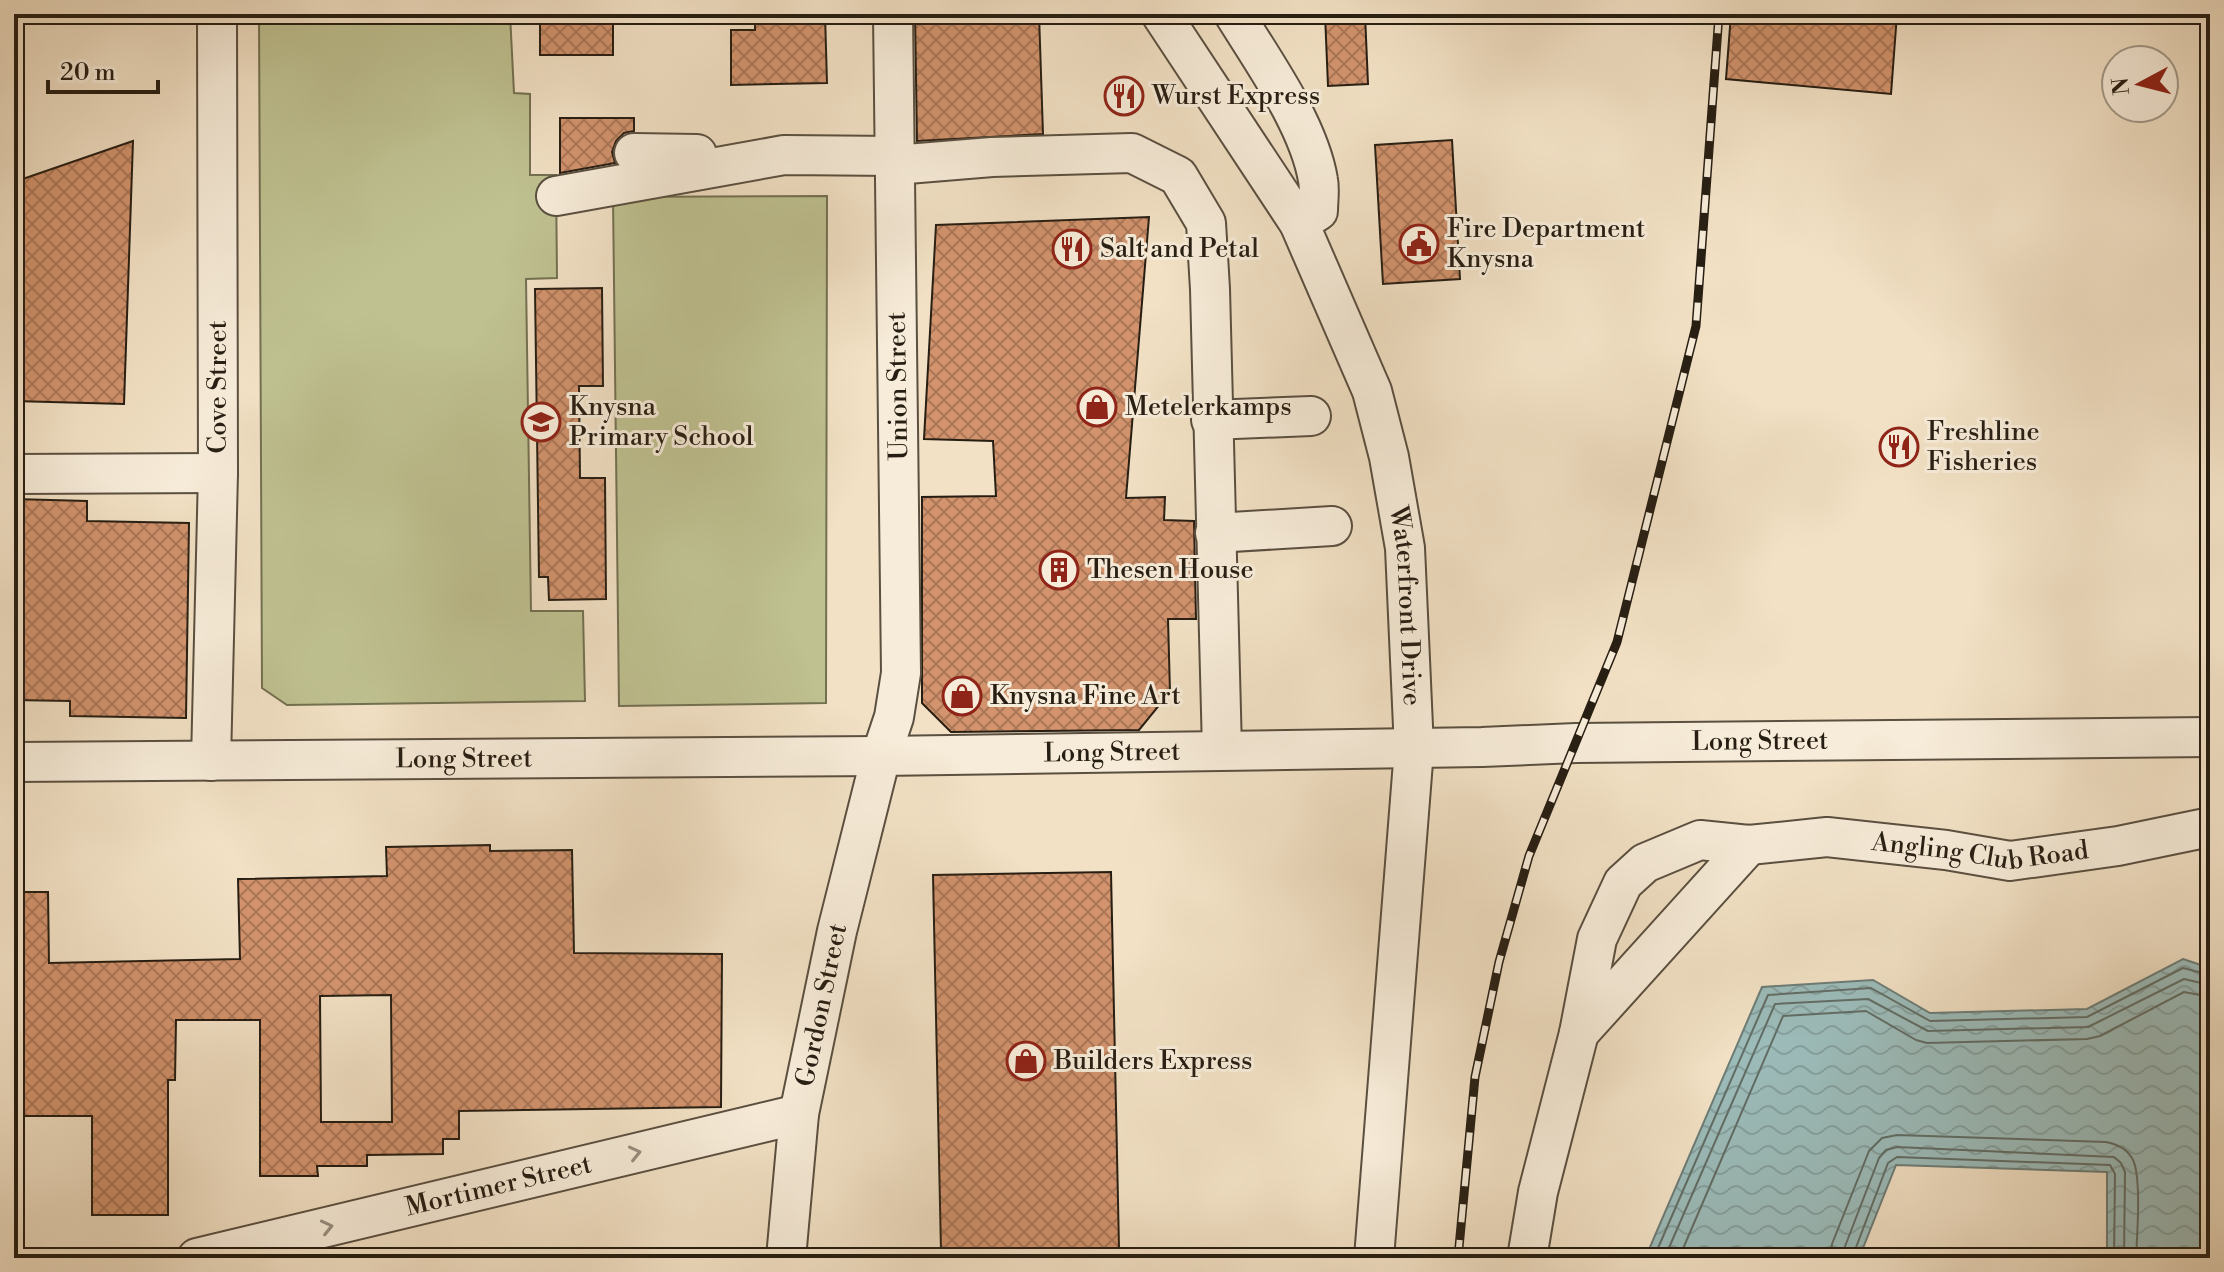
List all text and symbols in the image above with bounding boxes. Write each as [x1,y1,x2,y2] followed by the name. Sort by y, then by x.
[48,44,158,94] scale bar
[2100,44,2180,124] north arrow
[60,58,116,88] text: 20 m
[1103,75,1145,117] restaurant icon: Wurst Express
[2107,75,2136,97] text: N
[1151,80,1320,112] place label: Wurst Express
[1447,213,1645,275] place label: Fire Department Knysna
[1398,223,1440,265] public building icon: Fire Department Knysna
[1051,228,1093,270] restaurant icon: Salt and Petal
[1100,233,1259,265] place label: Salt and Petal
[881,311,915,461] street label: Union Street
[202,320,234,454] street label: Cove Street
[1076,386,1118,428] shop icon: Metelerkamps
[569,391,754,453] place label: Knysna Primary School
[1125,391,1292,423] place label: Metelerkamps
[520,401,562,443] school or university icon: Knysna Primary School
[1927,416,2040,478] place label: Freshline Fisheries
[1878,426,1920,468] restaurant icon: Freshline Fisheries
[1382,503,1428,707] street label: Waterfront Drive
[1038,549,1080,591] building icon: Thesen House
[1087,554,1254,586] place label: Thesen House
[941,675,983,717] shop icon: Knysna Fine Art
[990,680,1181,712] place label: Knysna Fine Art
[1691,725,1828,758] street label: Long Street
[1043,736,1181,770] street label: Long Street
[395,742,533,775] street label: Long Street
[1869,826,2091,877] street label: Angling Club Road
[789,920,854,1089] street label: Gordon Street
[1005,1040,1047,1082] shop icon: Builders Express
[1053,1045,1252,1077] place label: Builders Express
[627,1145,641,1162] one-way arrow
[402,1148,595,1224] street label: Mortimer Street
[320,1219,334,1236] one-way arrow

